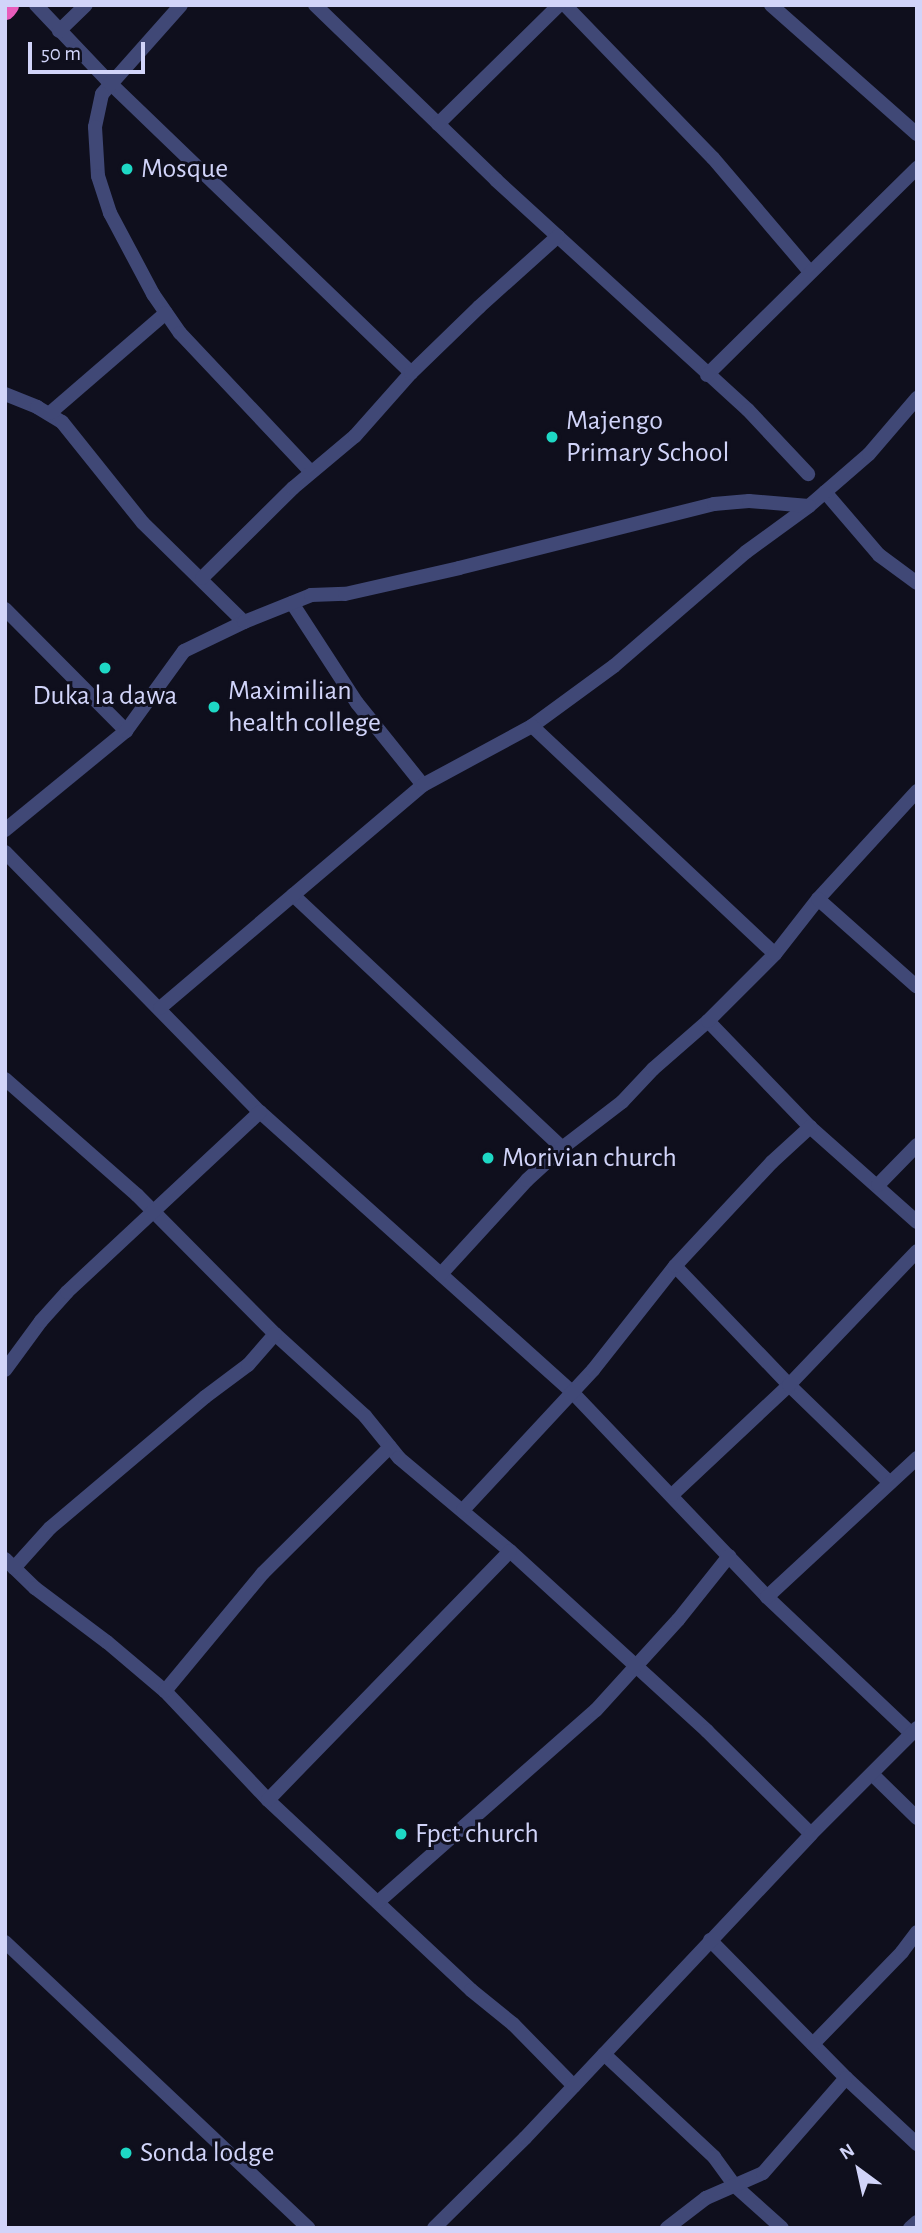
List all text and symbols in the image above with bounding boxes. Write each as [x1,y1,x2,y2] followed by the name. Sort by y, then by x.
[32,28,149,72] scale bar
[41,43,81,64] text: 50 m
[141,152,228,186] place label: Mosque
[119,161,135,177] marker: Mosque
[566,404,729,470] place label: Majengo Primary School
[544,429,560,445] marker: Majengo Primary School
[97,660,113,676] marker: Duka la dawa
[228,674,381,740] place label: Maximilian health college
[32,679,178,713] place label: Duka la dawa
[206,699,222,715] marker: Maximilian health college
[502,1141,677,1175] place label: Morivian church
[480,1150,496,1166] marker: Morivian church
[415,1817,539,1851] place label: Fpct church
[393,1826,409,1842] marker: Fpct church
[824,2135,894,2205] north arrow
[140,2136,274,2170] place label: Sonda lodge
[837,2140,858,2164] text: N
[118,2145,134,2161] marker: Sonda lodge

